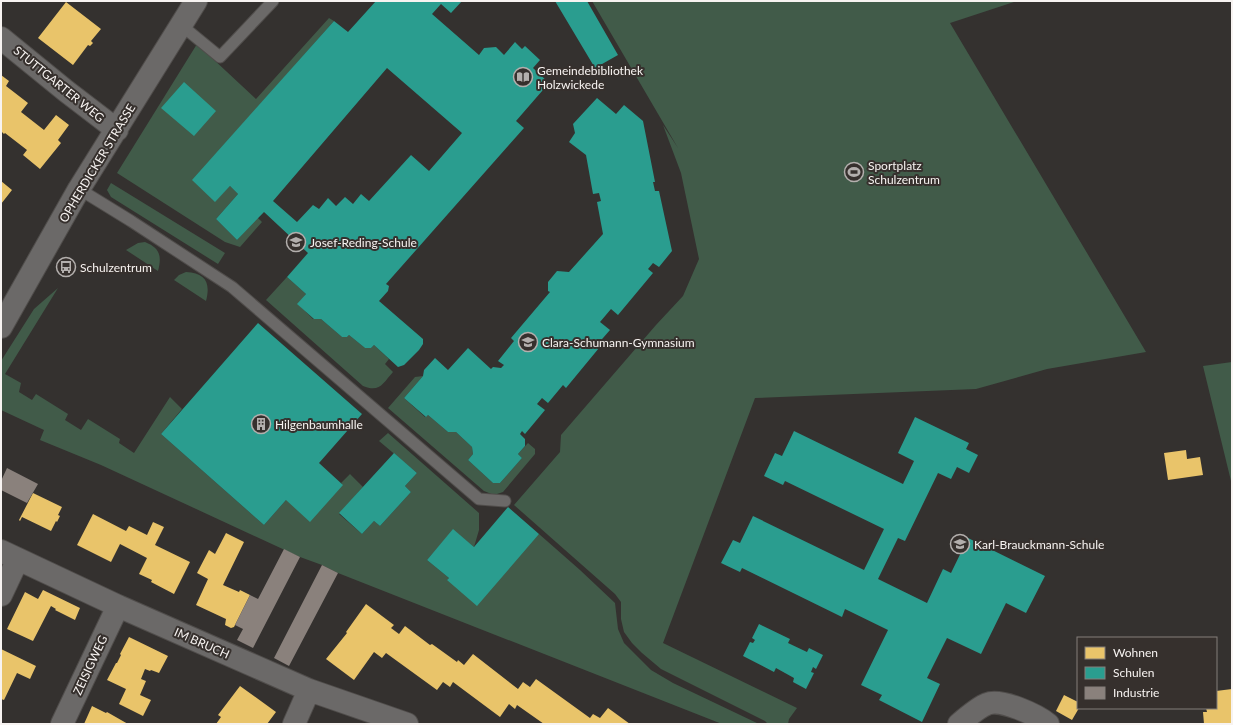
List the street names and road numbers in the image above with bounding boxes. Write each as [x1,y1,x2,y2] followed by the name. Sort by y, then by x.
[11,43,108,125] street label: STUTTGARTER WEG
[56,101,138,225] street label: OPHERDICKER STRASSE
[172,624,232,662] street label: IM BRUCH
[70,633,110,697] street label: ZEISIGWEG

